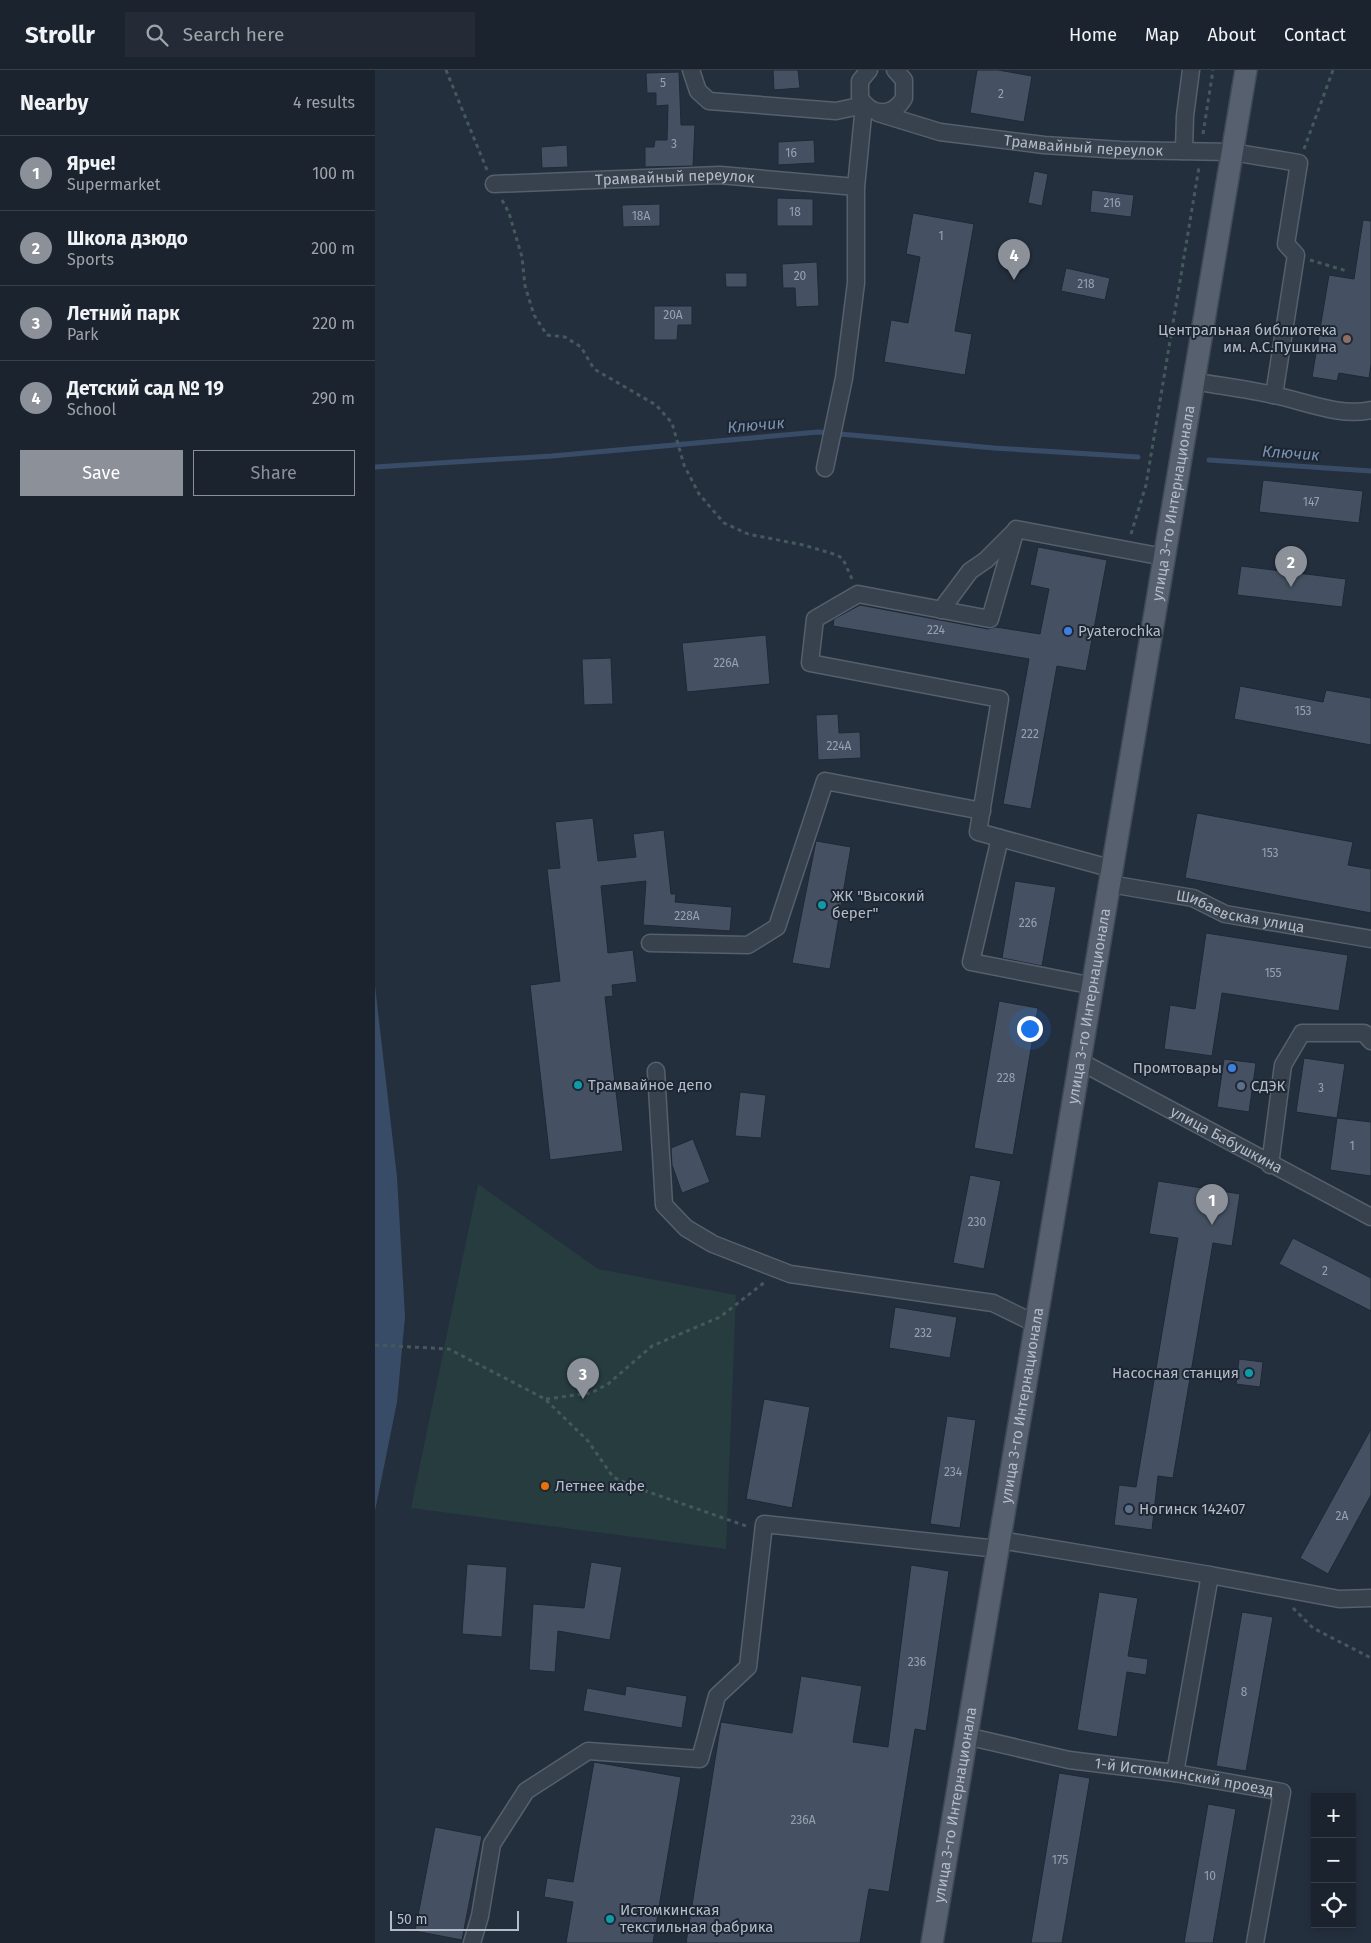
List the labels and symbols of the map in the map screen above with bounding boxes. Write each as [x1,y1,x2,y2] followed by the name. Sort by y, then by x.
[660,76,666,90] house number: 5
[998,87,1004,101] house number: 2
[1003,131,1163,160] street label: Трамвайный переулок
[671,137,677,151] house number: 3
[785,146,797,160] house number: 16
[595,166,756,189] street label: Трамвайный переулок
[1103,196,1121,210] house number: 216
[789,205,801,219] house number: 18
[632,209,650,223] house number: 18А
[938,229,944,243] house number: 1
[998,239,1030,280] pin: 4
[794,269,807,283] house number: 20
[1077,277,1095,291] house number: 218
[663,308,683,322] house number: 20А
[1158,321,1337,356] place label: Центральная библиотека им. А.С.Пушкина
[1341,333,1353,345] marker: Центральная библиотека им. А.С.Пушкина
[1148,404,1199,602] street label: улица 3-го Интернационала
[726,413,786,437] water label: Ключик
[1262,442,1321,465] water label: Ключик
[1303,495,1319,509] house number: 147
[1275,546,1307,587] pin: 2
[1078,622,1161,640] place label: Pyaterochka
[927,623,946,637] house number: 224
[1062,625,1074,637] marker: Pyaterochka
[713,656,739,670] house number: 226А
[1294,704,1312,718] house number: 153
[1021,727,1039,741] house number: 222
[827,739,852,753] house number: 224А
[1261,846,1279,860] house number: 153
[1175,886,1306,936] street label: Шибаевская улица
[832,887,925,922] place label: ЖК "Высокий берег"
[816,899,828,911] marker: ЖК "Высокий берег"
[1064,907,1114,1105] street label: улица 3-го Интернационала
[674,909,700,923] house number: 228А
[1019,916,1037,930] house number: 226
[1264,966,1282,980] house number: 155
[1017,1016,1043,1042] your location
[1133,1059,1222,1077] place label: Промтовары
[1226,1062,1238,1074] marker: Промтовары
[997,1071,1016,1085] house number: 228
[588,1076,712,1094] place label: Трамвайное депо
[1251,1077,1286,1095] place label: СДЭК
[572,1079,584,1091] marker: Трамвайное депо
[1235,1080,1247,1092] marker: СДЭК
[1318,1081,1324,1095] house number: 3
[1167,1102,1286,1177] street label: улица Бабушкина
[1349,1139,1355,1153] house number: 1
[1196,1184,1228,1225] pin: 1
[968,1215,987,1229] house number: 230
[1322,1264,1328,1278] house number: 2
[997,1306,1047,1505] street label: улица 3-го Интернационала
[914,1326,932,1340] house number: 232
[567,1358,599,1399] pin: 3
[1112,1364,1239,1382] place label: Насосная станция
[1243,1367,1255,1379] marker: Насосная станция
[944,1465,963,1479] house number: 234
[555,1477,645,1495] place label: Летнее кафе
[539,1480,551,1492] marker: Летнее кафе
[1139,1500,1245,1518] place label: Ногинск 142407
[1123,1503,1135,1515] marker: Ногинск 142407
[1336,1509,1349,1523] house number: 2А
[908,1655,926,1669] house number: 236
[1241,1685,1248,1699] house number: 8
[930,1706,980,1904] street label: улица 3-го Интернационала
[1093,1754,1275,1799] street label: 1-й Истомкинский проезд
[790,1813,816,1827] house number: 236А
[1052,1853,1068,1867] house number: 175
[1204,1869,1216,1883] house number: 10
[620,1901,773,1936] place label: Истомкинская текстильная фабрика
[390,1908,519,1931] scale bar
[604,1913,616,1925] marker: Истомкинская текстильная фабрика

